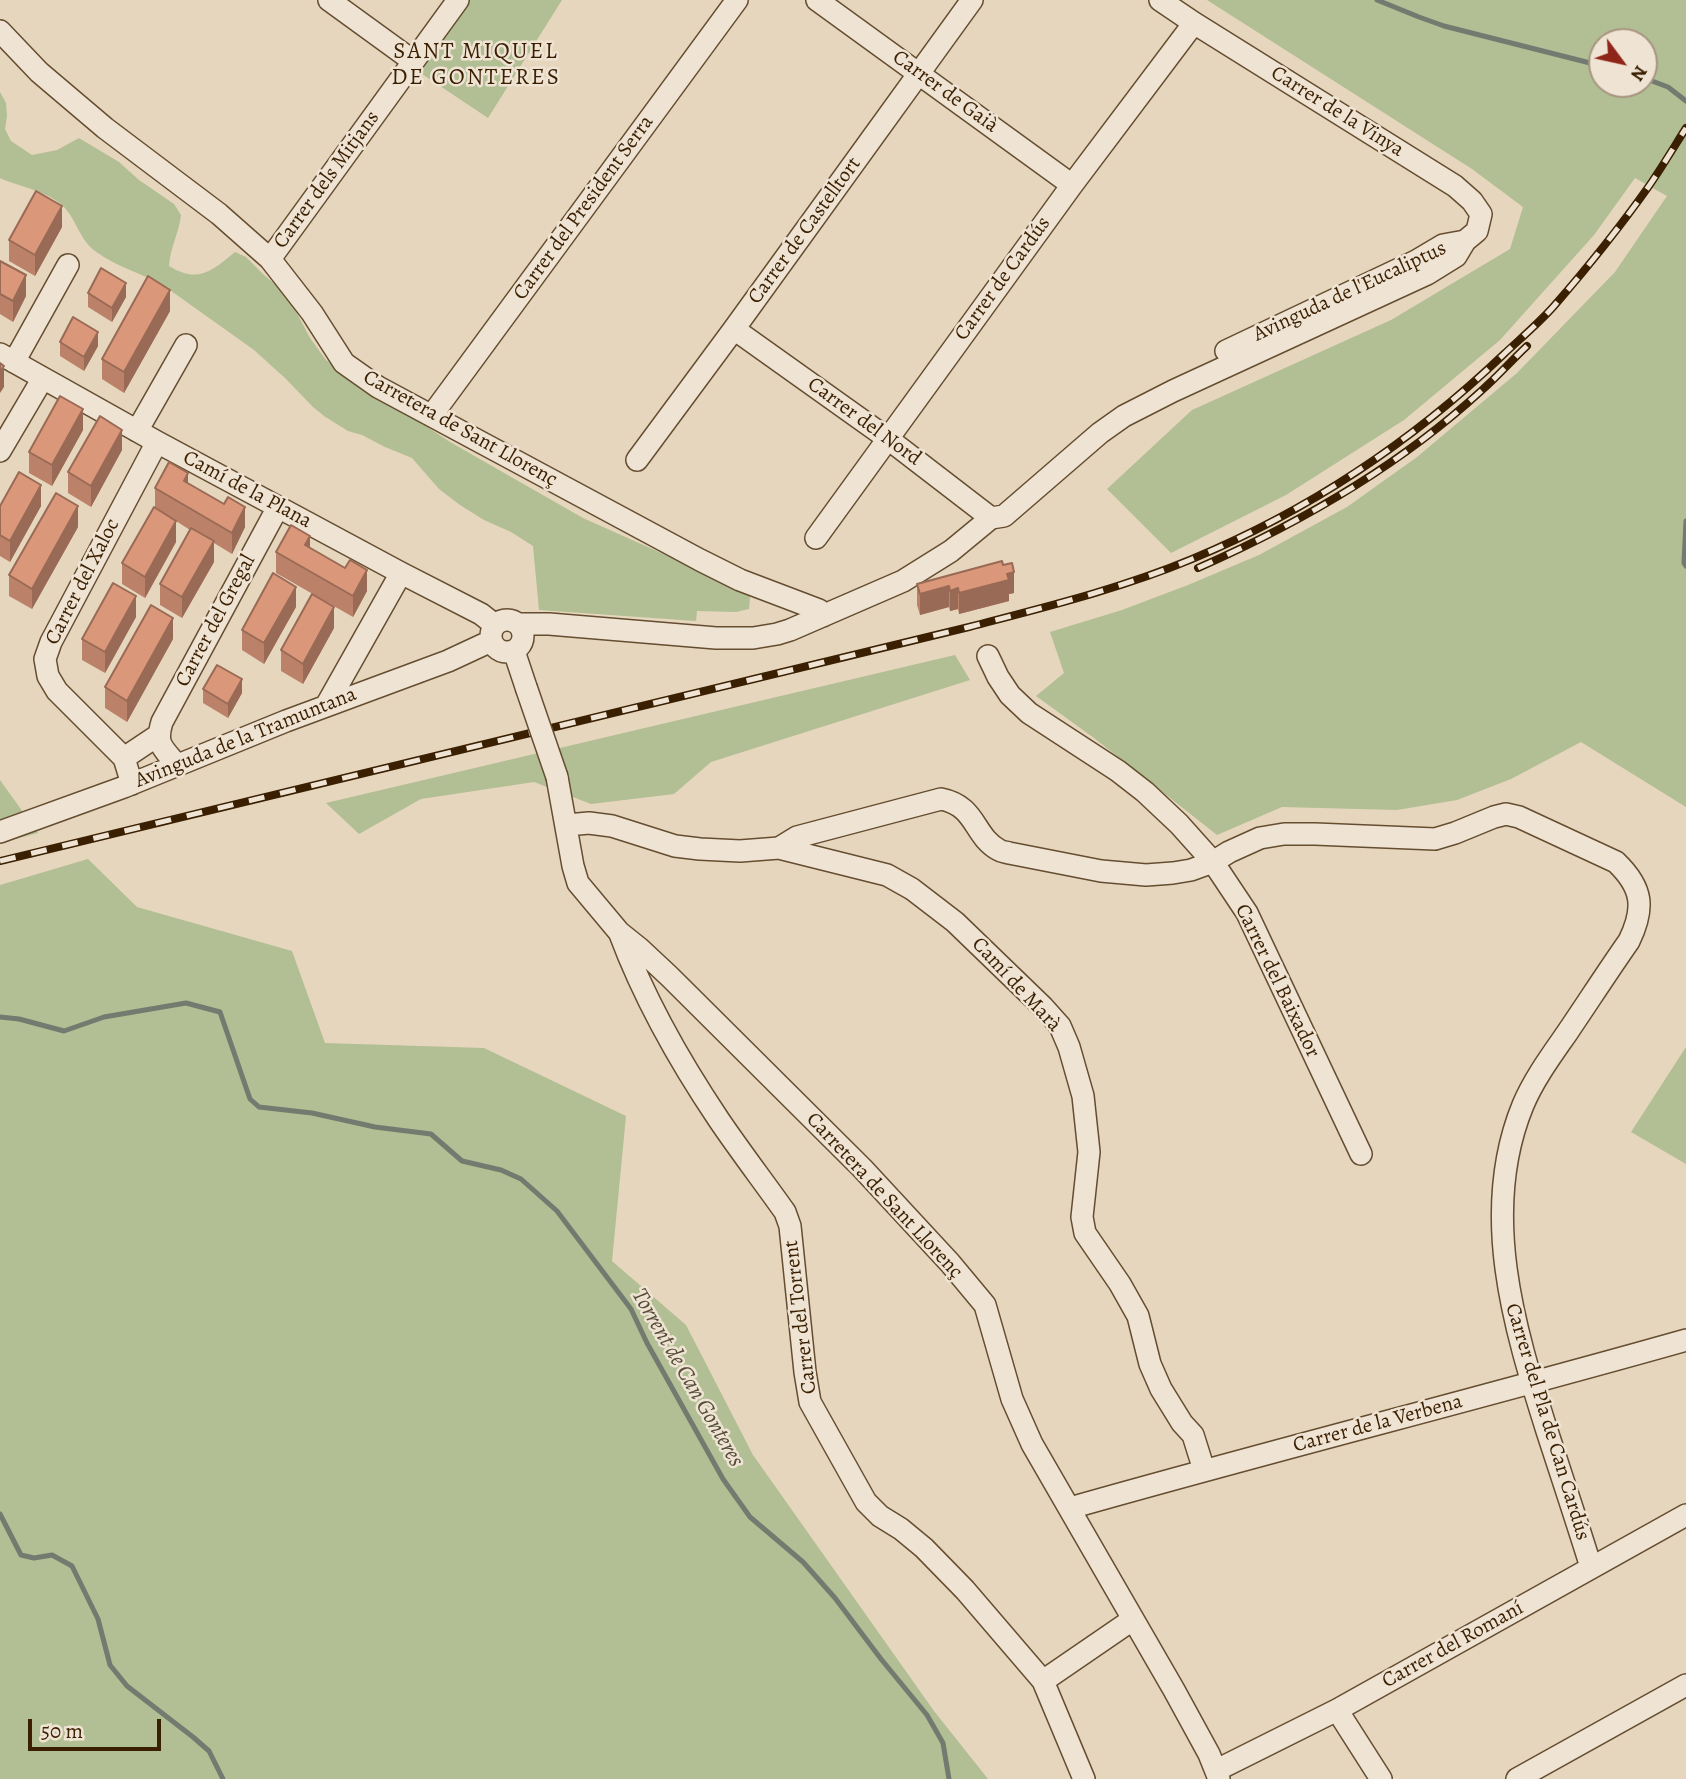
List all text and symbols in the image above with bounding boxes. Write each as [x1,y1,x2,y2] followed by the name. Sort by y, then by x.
[1588,28,1658,98] north arrow
[393,38,559,92] district label: SANT MIQUEL DE GONTERES
[887,45,1003,139] street label: Carrer de Gaià
[1624,60,1654,86] text: N
[1266,61,1408,163] street label: Carrer de la Vinya
[269,106,385,254] street label: Carrer dels Mitjans
[508,111,660,305] street label: Carrer del President Serra
[743,153,867,309] street label: Carrer de Castelltort
[950,212,1056,346] street label: Carrer de Cardús
[1249,236,1451,348] street label: Avinguda de l'Eucaliptus
[358,365,562,493] street label: Carretera de Sant Llorenç
[802,372,926,472] street label: Carrer del Nord
[178,446,316,534] street label: Camí de la Plana
[40,515,126,649] street label: Carrer del Xaloc
[171,551,261,691] street label: Carrer del Gregal
[132,682,360,794] street label: Avinguda de la Tramuntana
[1229,900,1325,1062] street label: Carrer del Baixador
[966,932,1066,1038] street label: Camí de Marà
[800,1108,968,1284] street label: Carretera de Sant Llorenç
[779,1239,823,1395] street label: Carrer del Torrent
[625,1284,749,1472] water label: Torrent de Can Gonteres
[1499,1301,1595,1543] street label: Carrer del Pla de Can Cardús
[1291,1389,1465,1459] street label: Carrer de la Verbena
[1378,1596,1528,1694] street label: Carrer del Romaní
[32,1706,164,1750] scale bar
[41,1717,83,1745] text: 50 m

